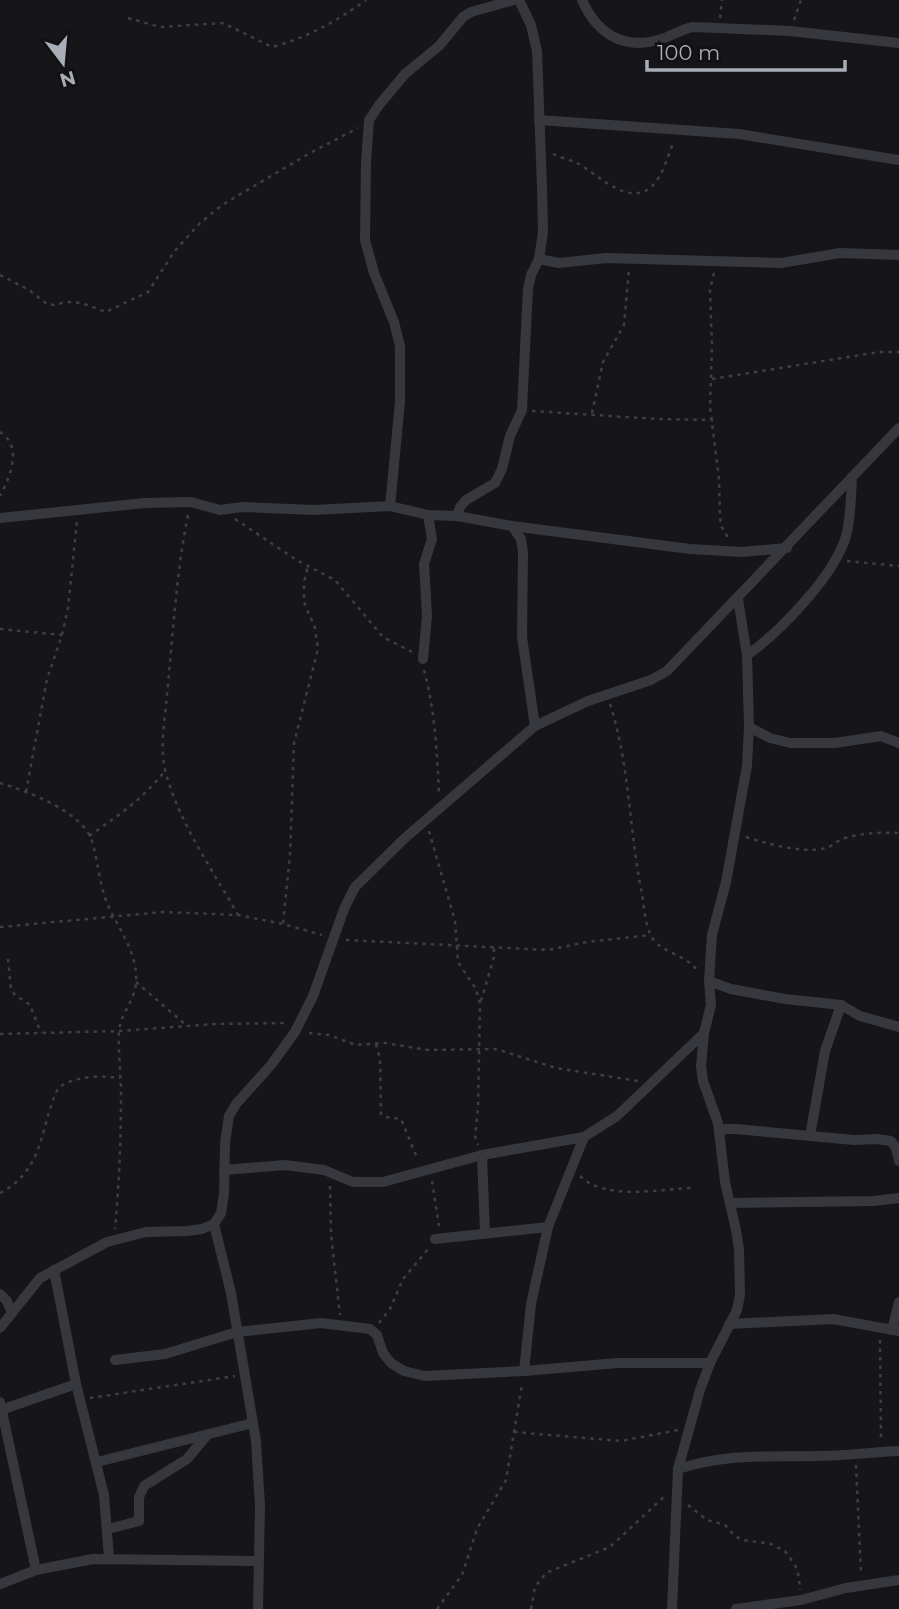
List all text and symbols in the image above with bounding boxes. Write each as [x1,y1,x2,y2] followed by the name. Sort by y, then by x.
[28,28,98,98] north arrow
[647,28,845,72] scale bar
[657,40,720,65] text: 100 m
[57,66,78,92] text: N

